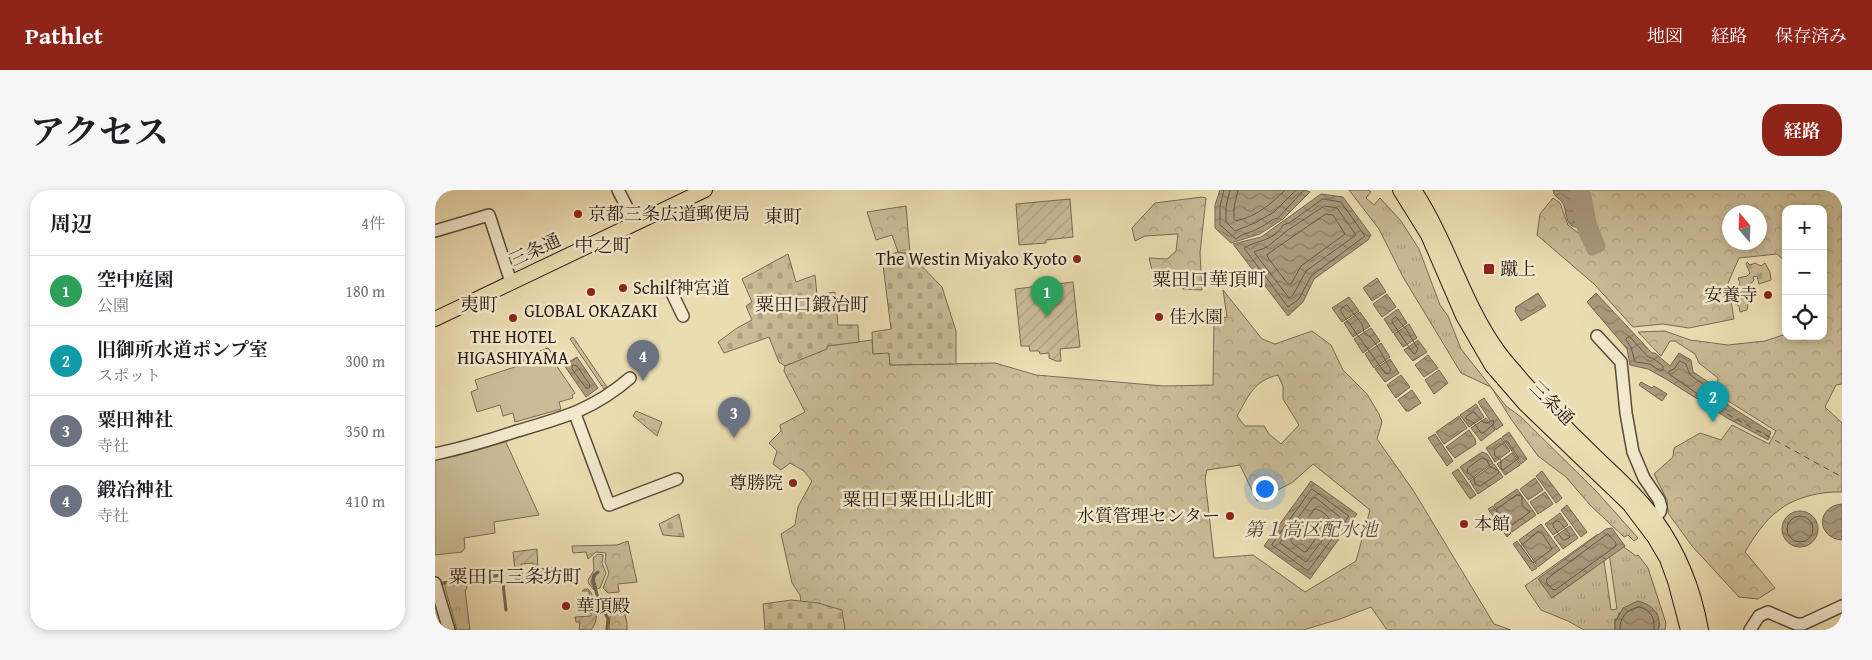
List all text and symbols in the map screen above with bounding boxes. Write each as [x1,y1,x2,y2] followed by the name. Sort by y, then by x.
[25,18,103,53] text: Pathlet
[1647,22,1683,49] text: 地図
[1711,22,1747,49] text: 経路
[1775,22,1847,49] text: 保存済み
[1762,104,1842,156] button: 経路
[30,106,169,157] text: アクセス
[588,200,750,227] place label: 京都三条広道郵便局
[764,202,802,230] district label: 東町
[1722,205,1767,250] north arrow
[1782,205,1827,340] map controls
[1782,205,1827,250] button: +
[50,208,92,239] text: 周辺
[572,208,584,220] marker: 京都三条広道郵便局
[361,211,385,235] text: 4件
[505,226,565,273] street label: 三条通
[574,231,632,259] district label: 中之町
[876,245,1067,272] place label: The Westin Miyako Kyoto
[1782,250,1827,295] button: −
[1071,253,1083,265] marker: The Westin Miyako Kyoto
[1500,255,1536,282] place label: 蹴上
[1482,262,1496,276] marker: 蹴上
[97,265,173,293] text: 空中庭園
[1152,265,1266,293] district label: 粟田口華頂町
[633,274,730,301] place label: Schilf神宮道
[1031,276,1063,317] pin: 1
[62,279,70,303] text: 1
[345,279,385,303] text: 180 m
[1704,281,1758,308] place label: 安養寺
[617,282,629,294] marker: Schilf神宮道
[585,286,597,298] marker: GLOBAL OKAZAKI
[1762,289,1774,301] marker: 安養寺
[460,290,498,318] district label: 夷町
[755,290,869,318] district label: 粟田口鍛冶町
[97,293,129,317] text: 公園
[1782,295,1827,340] button: locate
[524,297,658,324] place label: GLOBAL OKAZAKI
[1169,303,1223,330] place label: 佳水園
[1153,311,1165,323] marker: 佳水園
[507,312,519,324] marker: THE HOTEL HIGASHIYAMA
[457,323,569,371] place label: THE HOTEL HIGASHIYAMA
[97,335,268,363] text: 旧御所水道ポンプ室
[627,340,659,381] pin: 4
[62,349,70,373] text: 2
[345,349,385,373] text: 300 m
[97,363,161,387] text: スポット
[1524,374,1581,431] street label: 三条通
[1697,381,1729,422] pin: 2
[718,397,750,438] pin: 3
[97,405,173,433] text: 粟田神社
[62,419,70,443] text: 3
[345,419,385,443] text: 350 m
[97,433,129,457] text: 寺社
[729,469,783,496] place label: 尊勝院
[97,475,173,503] text: 鍛冶神社
[1252,476,1278,502] your location
[787,477,799,489] marker: 尊勝院
[842,485,994,513] district label: 粟田口粟田山北町
[62,489,70,513] text: 4
[345,489,385,513] text: 410 m
[1077,502,1220,529] place label: 水質管理センター
[97,503,129,527] text: 寺社
[1224,510,1236,522] marker: 水質管理センター
[1474,510,1510,537] place label: 本館
[1244,515,1379,543] water label: 第１高区配水池
[1458,518,1470,530] marker: 本館
[448,562,582,590] district label: 粟田口三条坊町
[576,592,630,619] place label: 華頂殿
[560,600,572,612] marker: 華頂殿

